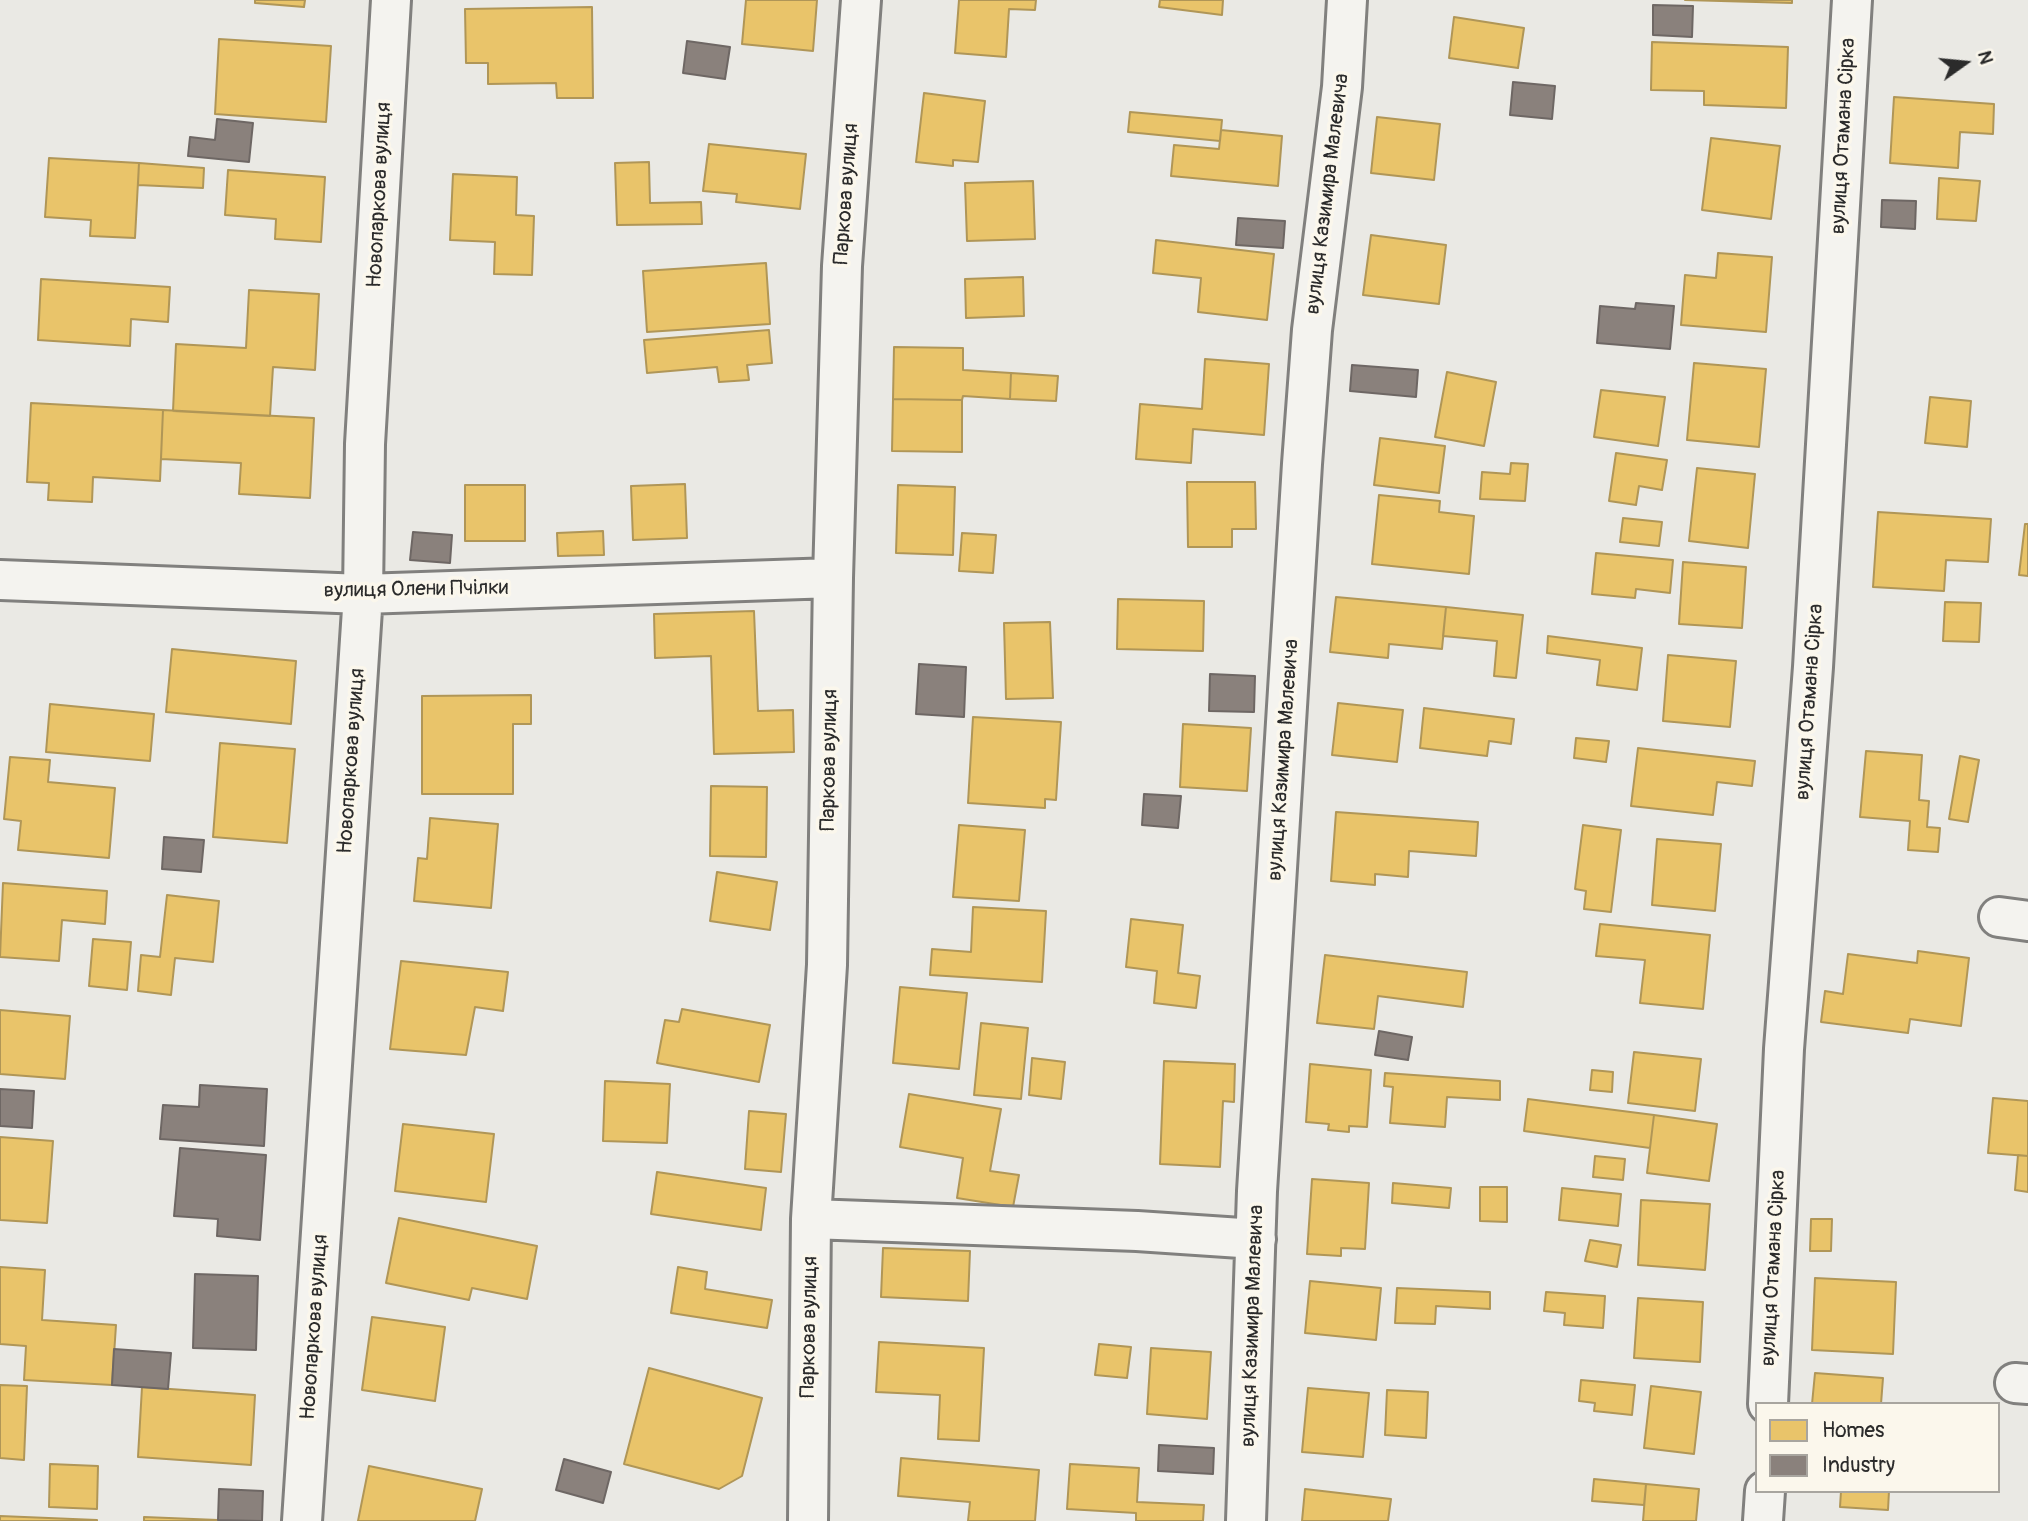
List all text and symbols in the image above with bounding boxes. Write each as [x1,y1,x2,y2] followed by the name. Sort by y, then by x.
[1930,28,2000,98] north arrow
[1826,37,1862,235] street label: вулиця Отамана Сірка
[1972,48,1999,67] text: N
[1301,72,1355,316] street label: вулиця Казимира Малевича
[363,101,397,289] street label: Новопаркова вулиця
[829,122,865,266] street label: Паркова вулиця
[324,576,508,604] street label: вулиця Олени Пчілки
[1791,603,1829,801] street label: вулиця Отамана Сірка
[1263,638,1305,882] street label: вулиця Казимира Малевича
[333,667,371,855] street label: Новопаркова вулиця
[816,689,844,831] street label: Паркова вулиця
[1756,1169,1792,1367] street label: вулиця Отамана Сірка
[1236,1204,1270,1448] street label: вулиця Казимира Малевича
[296,1233,334,1421] street label: Новопаркова вулиця
[796,1256,824,1398] street label: Паркова вулиця
[1755,1402,2000,1493] legend
[1822,1417,1884,1444] text: Homes
[1822,1452,1895,1479] text: Industry

